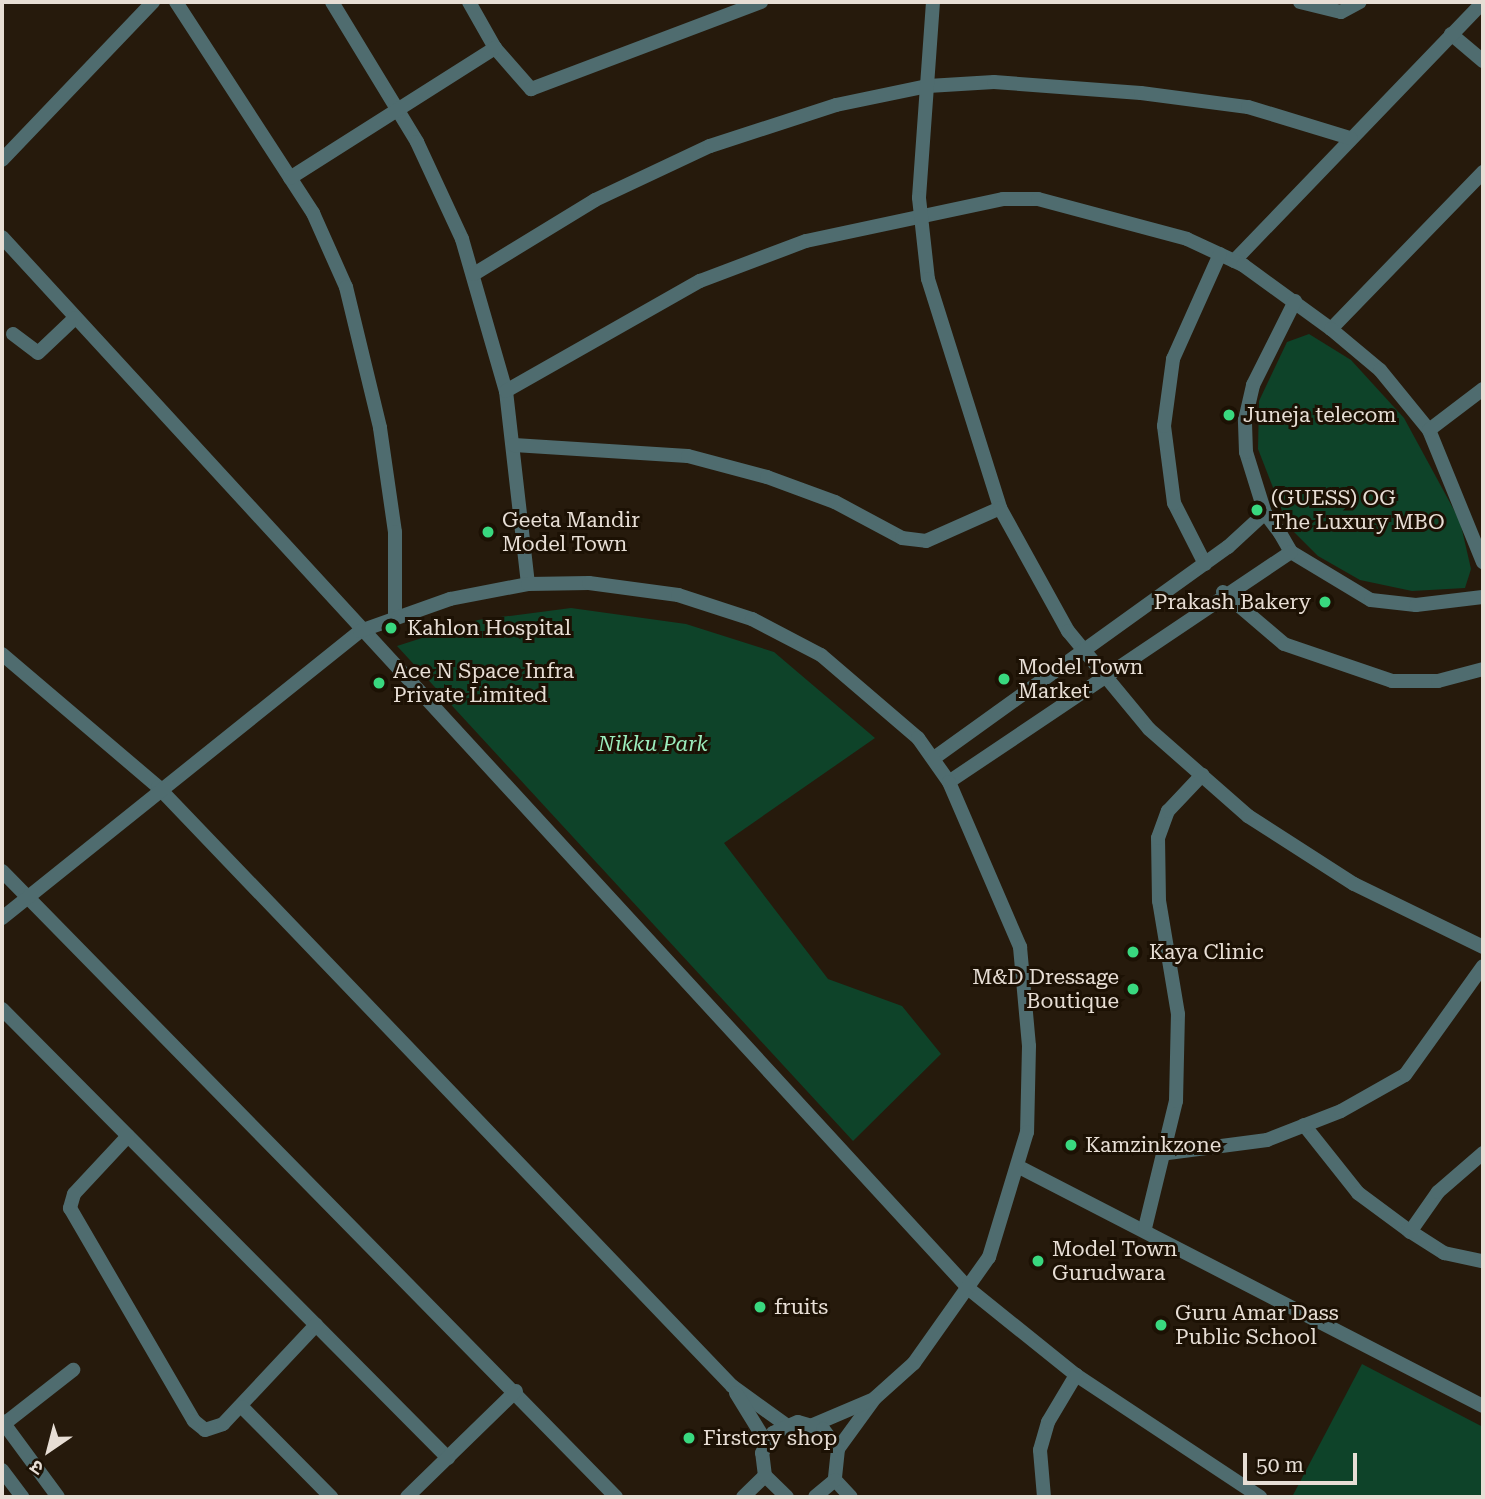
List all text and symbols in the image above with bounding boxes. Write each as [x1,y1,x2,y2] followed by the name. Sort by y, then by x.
[1243,402,1396,428] place label: Juneja telecom
[1221,407,1237,423] marker: Juneja telecom
[1271,485,1445,535] place label: (GUESS) OG The Luxury MBO
[1249,502,1265,518] marker: (GUESS) OG The Luxury MBO
[502,507,640,557] place label: Geeta Mandir Model Town
[480,524,496,540] marker: Geeta Mandir Model Town
[1154,589,1311,615] place label: Prakash Bakery
[1317,594,1333,610] marker: Prakash Bakery
[407,615,571,641] place label: Kahlon Hospital
[381,618,401,638] marker: Kahlon Hospital
[1018,654,1143,704] place label: Model Town Market
[393,658,574,708] place label: Ace N Space Infra Private Limited
[996,671,1012,687] marker: Model Town Market
[371,675,387,691] marker: Ace N Space Infra Private Limited
[598,731,708,757] park label: Nikku Park
[1149,939,1264,965] place label: Kaya Clinic
[1123,942,1143,962] marker: Kaya Clinic
[972,964,1119,1014] place label: M&D Dressage Boutique
[1125,981,1141,997] marker: M&D Dressage Boutique
[1085,1132,1221,1158] place label: Kamzinkzone
[1063,1137,1079,1153] marker: Kamzinkzone
[1052,1236,1177,1286] place label: Model Town Gurudwara
[1030,1253,1046,1269] marker: Model Town Gurudwara
[774,1294,828,1320] place label: fruits
[752,1299,768,1315] marker: fruits
[1175,1300,1339,1350] place label: Guru Amar Dass Public School
[1153,1317,1169,1333] marker: Guru Amar Dass Public School
[14,1415,84,1485] north arrow
[703,1425,837,1451] place label: Firstcry shop
[681,1430,697,1446] marker: Firstcry shop
[1247,1440,1361,1484] scale bar
[1256,1453,1304,1477] text: 50 m
[26,1455,48,1480] text: उ

